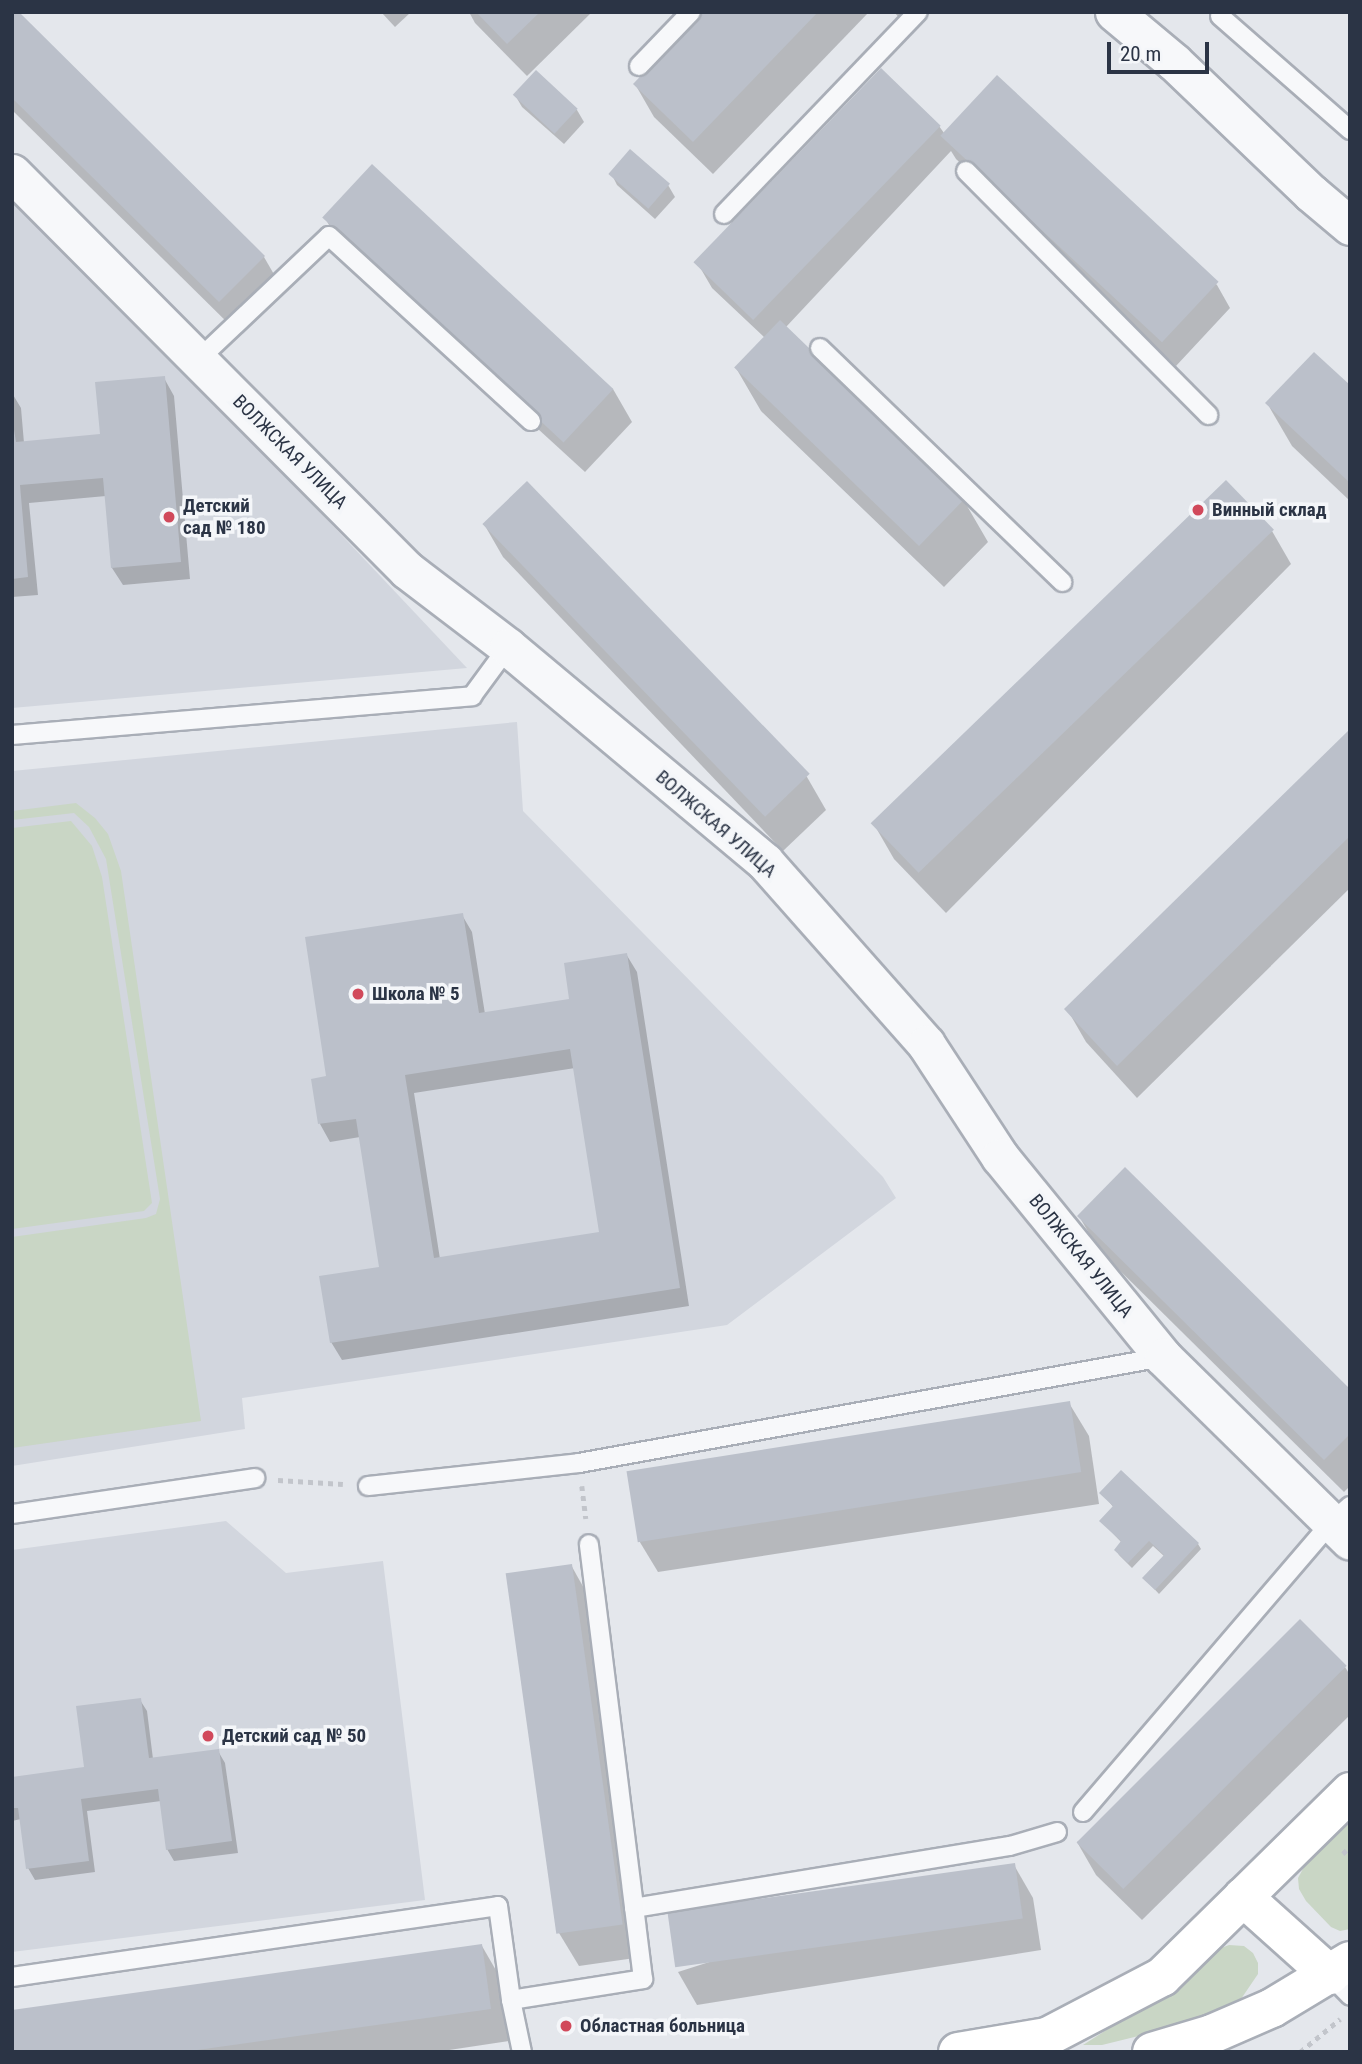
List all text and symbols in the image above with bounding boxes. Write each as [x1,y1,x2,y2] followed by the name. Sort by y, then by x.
[1110,28,1212,72] scale bar
[1120,42,1161,66] text: 20 m
[228,390,352,514] street label: ВОЛЖСКАЯ УЛИЦА
[183,495,266,539] place label: Детский сад № 180
[1212,499,1326,521] place label: Винный склад
[1190,502,1206,518] marker: Винный склад
[161,509,177,525] marker: Детский сад № 180
[651,765,781,883] street label: ВОЛЖСКАЯ УЛИЦА
[372,983,460,1005] place label: Школа № 5
[350,986,366,1002] marker: Школа № 5
[1024,1190,1138,1322] street label: ВОЛЖСКАЯ УЛИЦА
[222,1725,366,1747] place label: Детский сад № 50
[200,1728,216,1744] marker: Детский сад № 50
[580,2015,745,2037] place label: Областная больница
[558,2018,574,2034] marker: Областная больница

